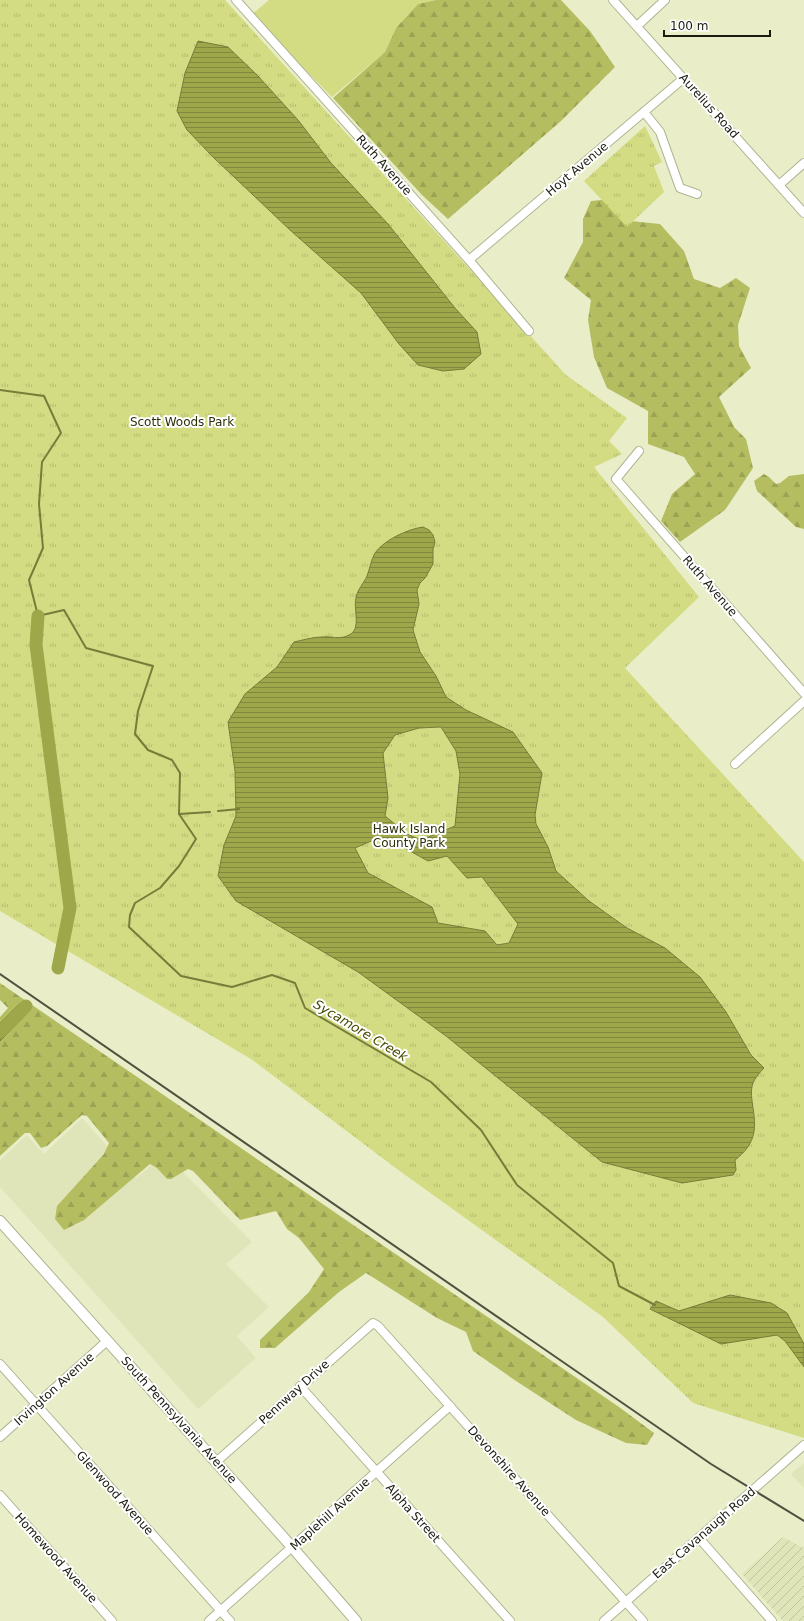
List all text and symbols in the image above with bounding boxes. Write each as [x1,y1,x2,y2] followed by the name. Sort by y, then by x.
[664,12,770,38] scale bar
[670,19,708,33] text: 100 m
[676,71,742,141] street label: Aurelius Road
[353,132,415,198] street label: Ruth Avenue
[543,139,611,199] street label: Hoyt Avenue
[130,415,234,429] park label: Scott Woods Park
[680,553,740,619] street label: Ruth Avenue
[373,822,445,850] park label: Hawk Island County Park
[311,996,411,1065] water label: Sycamore Creek
[11,1350,97,1428] street label: Irvington Avenue
[118,1354,240,1486] street label: South Pennsylvania Avenue
[256,1357,332,1427] street label: Pennway Drive
[465,1423,553,1519] street label: Devonshire Avenue
[74,1448,156,1538] street label: Glenwood Avenue
[287,1475,373,1553] street label: Maplehill Avenue
[383,1481,443,1546] street label: Alpha Street
[650,1485,758,1581] street label: East Cavanaugh Road
[12,1510,100,1606] street label: Homewood Avenue

